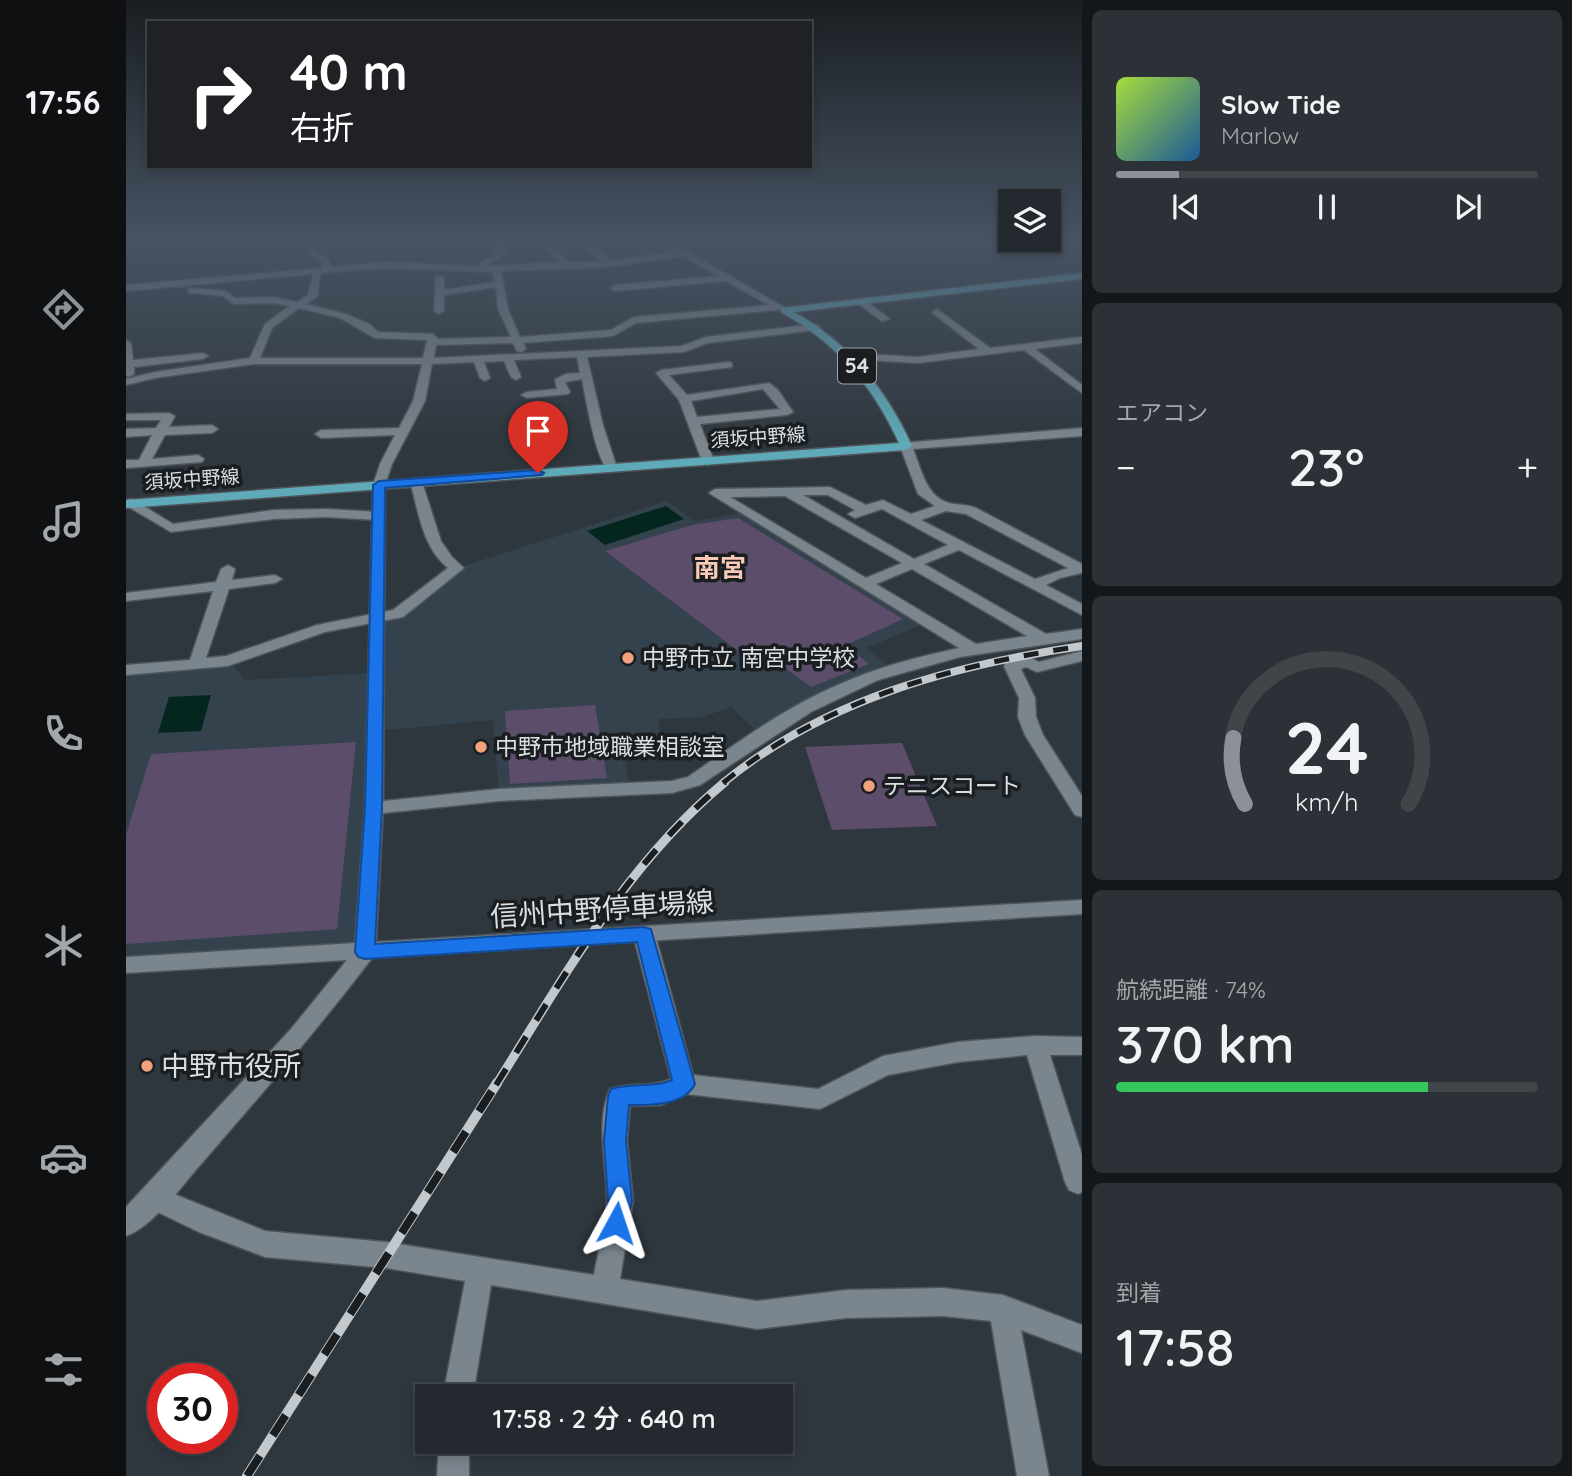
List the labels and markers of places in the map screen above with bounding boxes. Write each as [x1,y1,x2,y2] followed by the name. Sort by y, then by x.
[508,401,568,473] pin
[642,643,855,672] place label: 中野市立 南宮中学校
[620,650,636,666] marker: 中野市立 南宮中学校
[495,732,725,761] place label: 中野市地域職業相談室
[473,739,489,755] marker: 中野市地域職業相談室
[883,771,1021,800] place label: テニスコート
[861,778,877,794] marker: テニスコート
[161,1048,301,1083] place label: 中野市役所
[139,1058,155,1074] marker: 中野市役所

